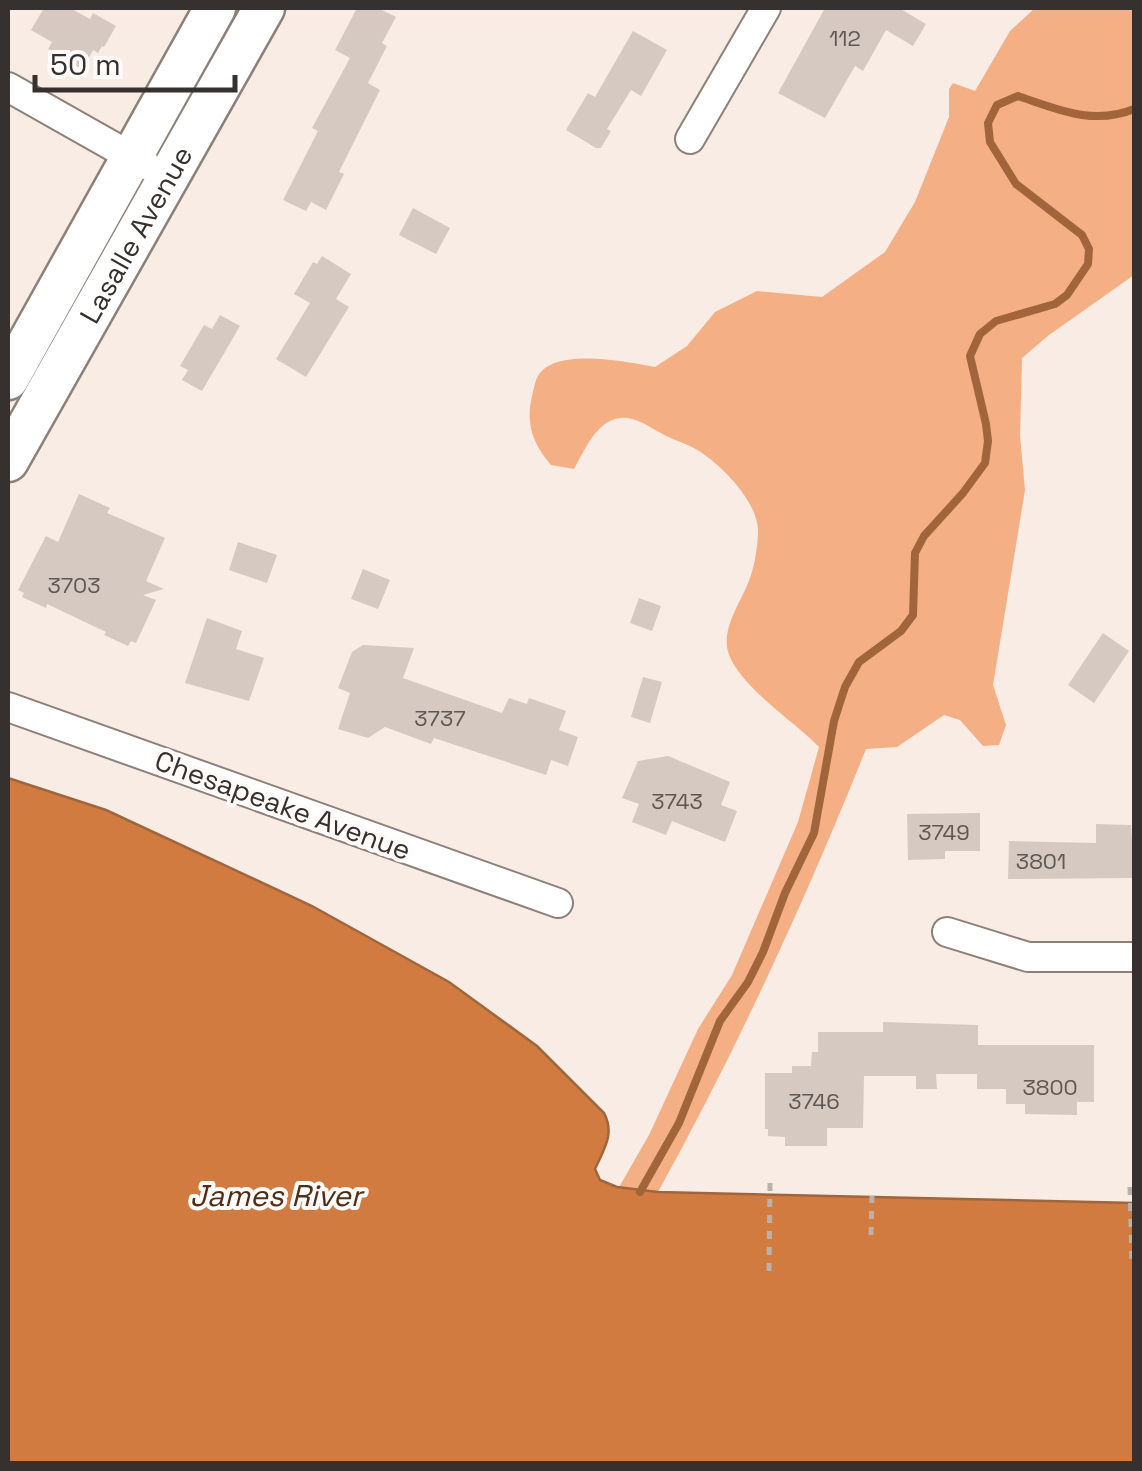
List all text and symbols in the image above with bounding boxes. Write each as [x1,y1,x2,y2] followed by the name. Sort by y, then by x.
[829,24,861,52] house number: 112
[35,30,235,92] scale bar
[50,45,121,84] text: 50 m
[72,140,200,330] street label: Lasalle Avenue
[48,571,100,599] house number: 3703
[414,704,466,732] house number: 3737
[150,742,416,868] street label: Chesapeake Avenue
[651,787,703,815] house number: 3743
[918,818,970,846] house number: 3749
[1016,847,1066,875] house number: 3801
[1022,1073,1078,1101] house number: 3800
[788,1087,840,1115] house number: 3746
[190,1176,365,1215] water label: James River

